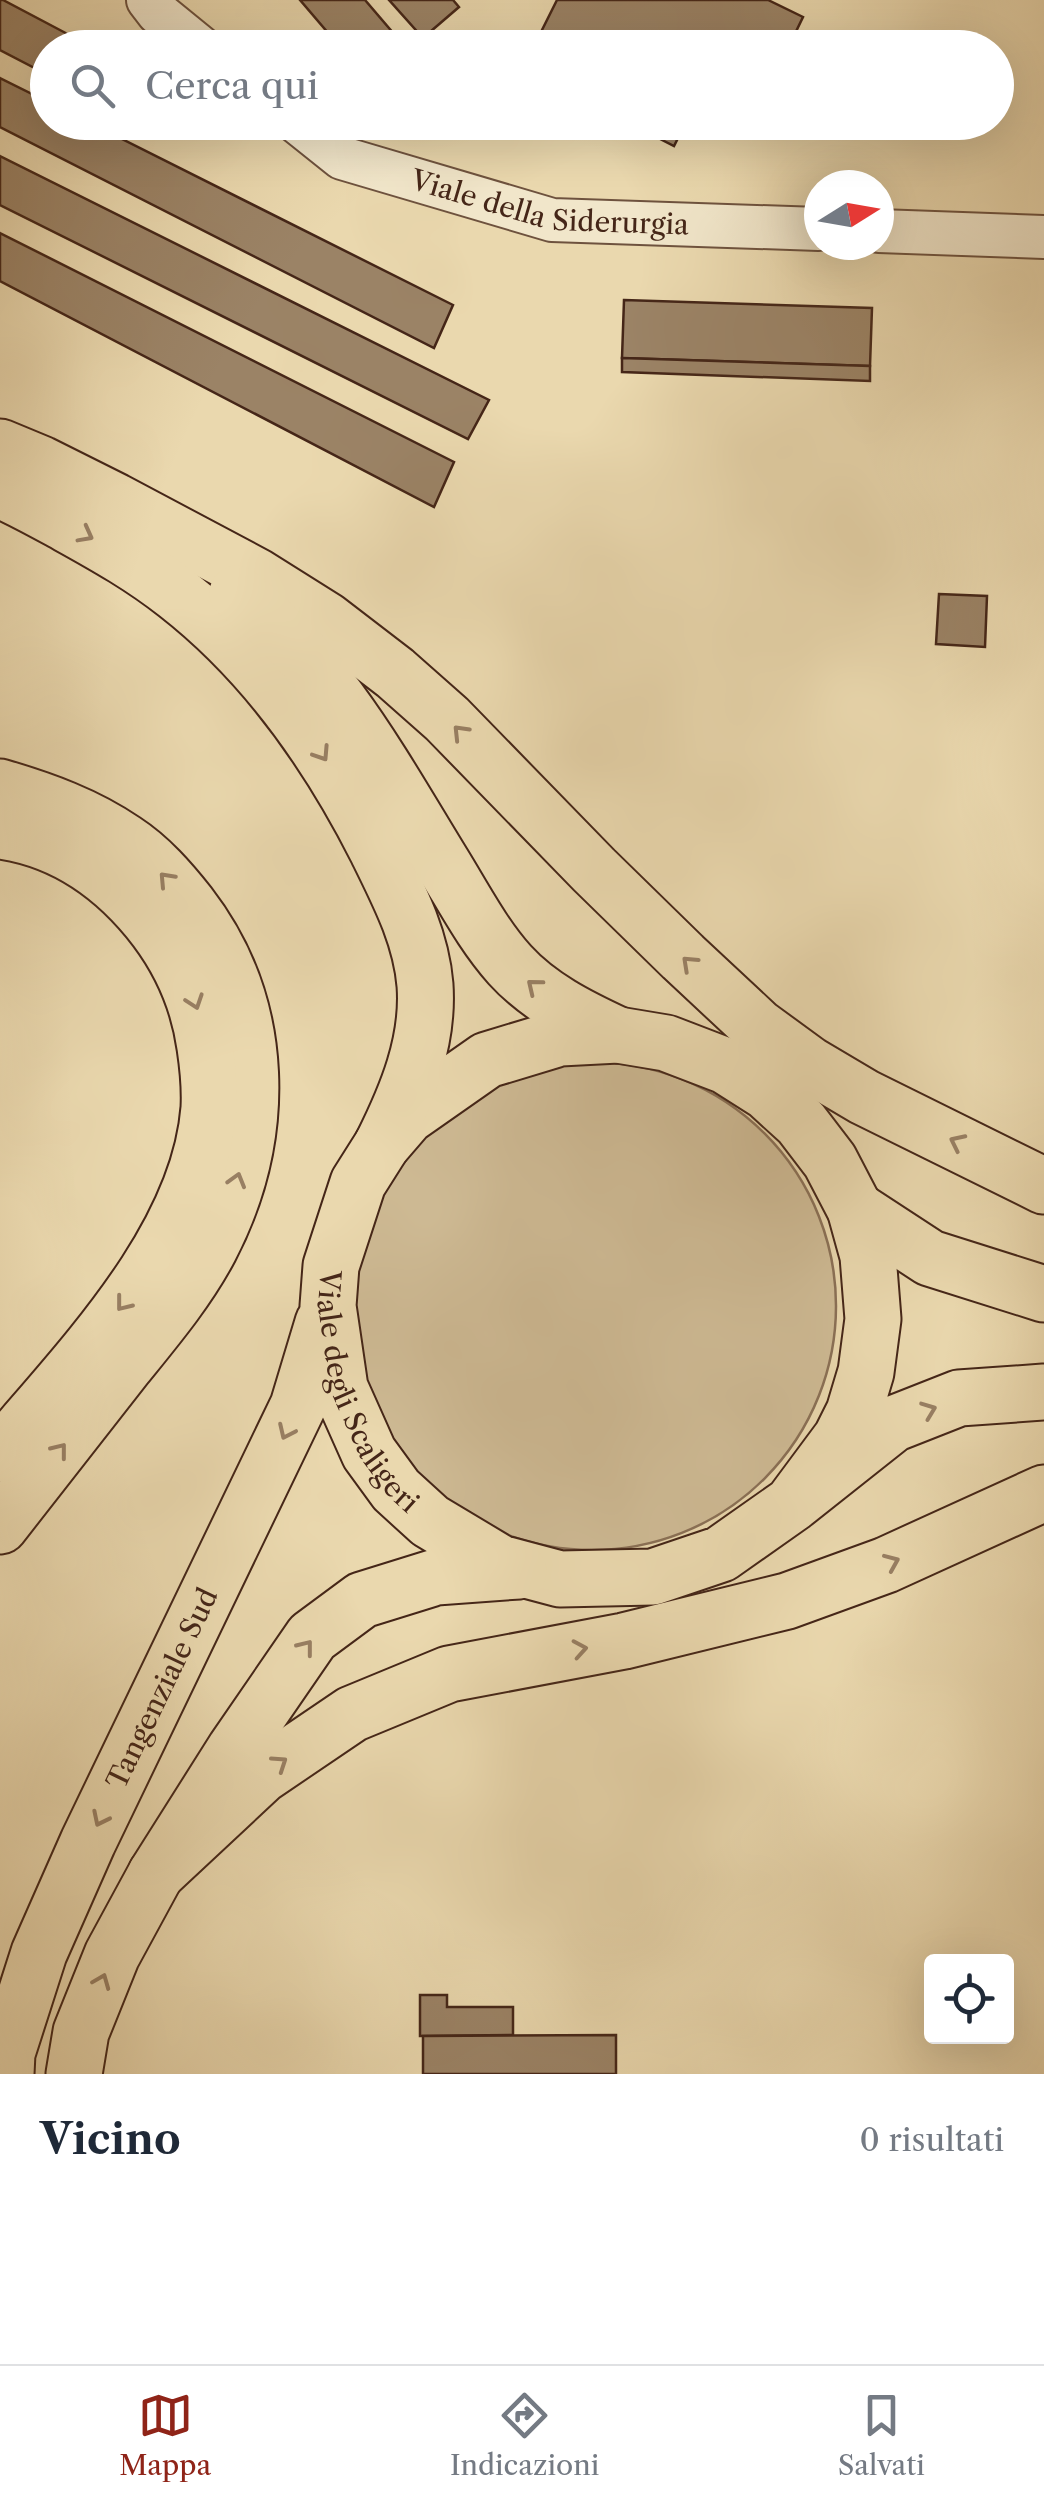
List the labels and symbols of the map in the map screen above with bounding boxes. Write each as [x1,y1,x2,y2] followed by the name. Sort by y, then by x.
[406,162,690,242] street label: Viale della Siderurgia
[804,170,894,260] north arrow
[76,523,94,543] one-way arrow
[453,726,471,744] one-way arrow
[310,743,329,761] one-way arrow
[160,872,178,891] one-way arrow
[682,957,700,975] one-way arrow
[527,980,545,998] one-way arrow
[183,992,203,1009] one-way arrow
[949,1135,967,1155] one-way arrow
[225,1172,246,1189] one-way arrow
[310,1268,426,1519] street label: Viale degli Scaligeri
[117,1293,135,1311] one-way arrow
[919,1401,937,1421] one-way arrow
[279,1422,299,1440] one-way arrow
[48,1443,66,1461] one-way arrow
[882,1554,900,1574] one-way arrow
[99,1582,225,1794] street label: Tangenziale Sud
[571,1640,588,1661] one-way arrow
[295,1641,312,1659] one-way arrow
[270,1756,288,1775] one-way arrow
[92,1809,112,1827] one-way arrow
[90,1973,110,1991] one-way arrow

